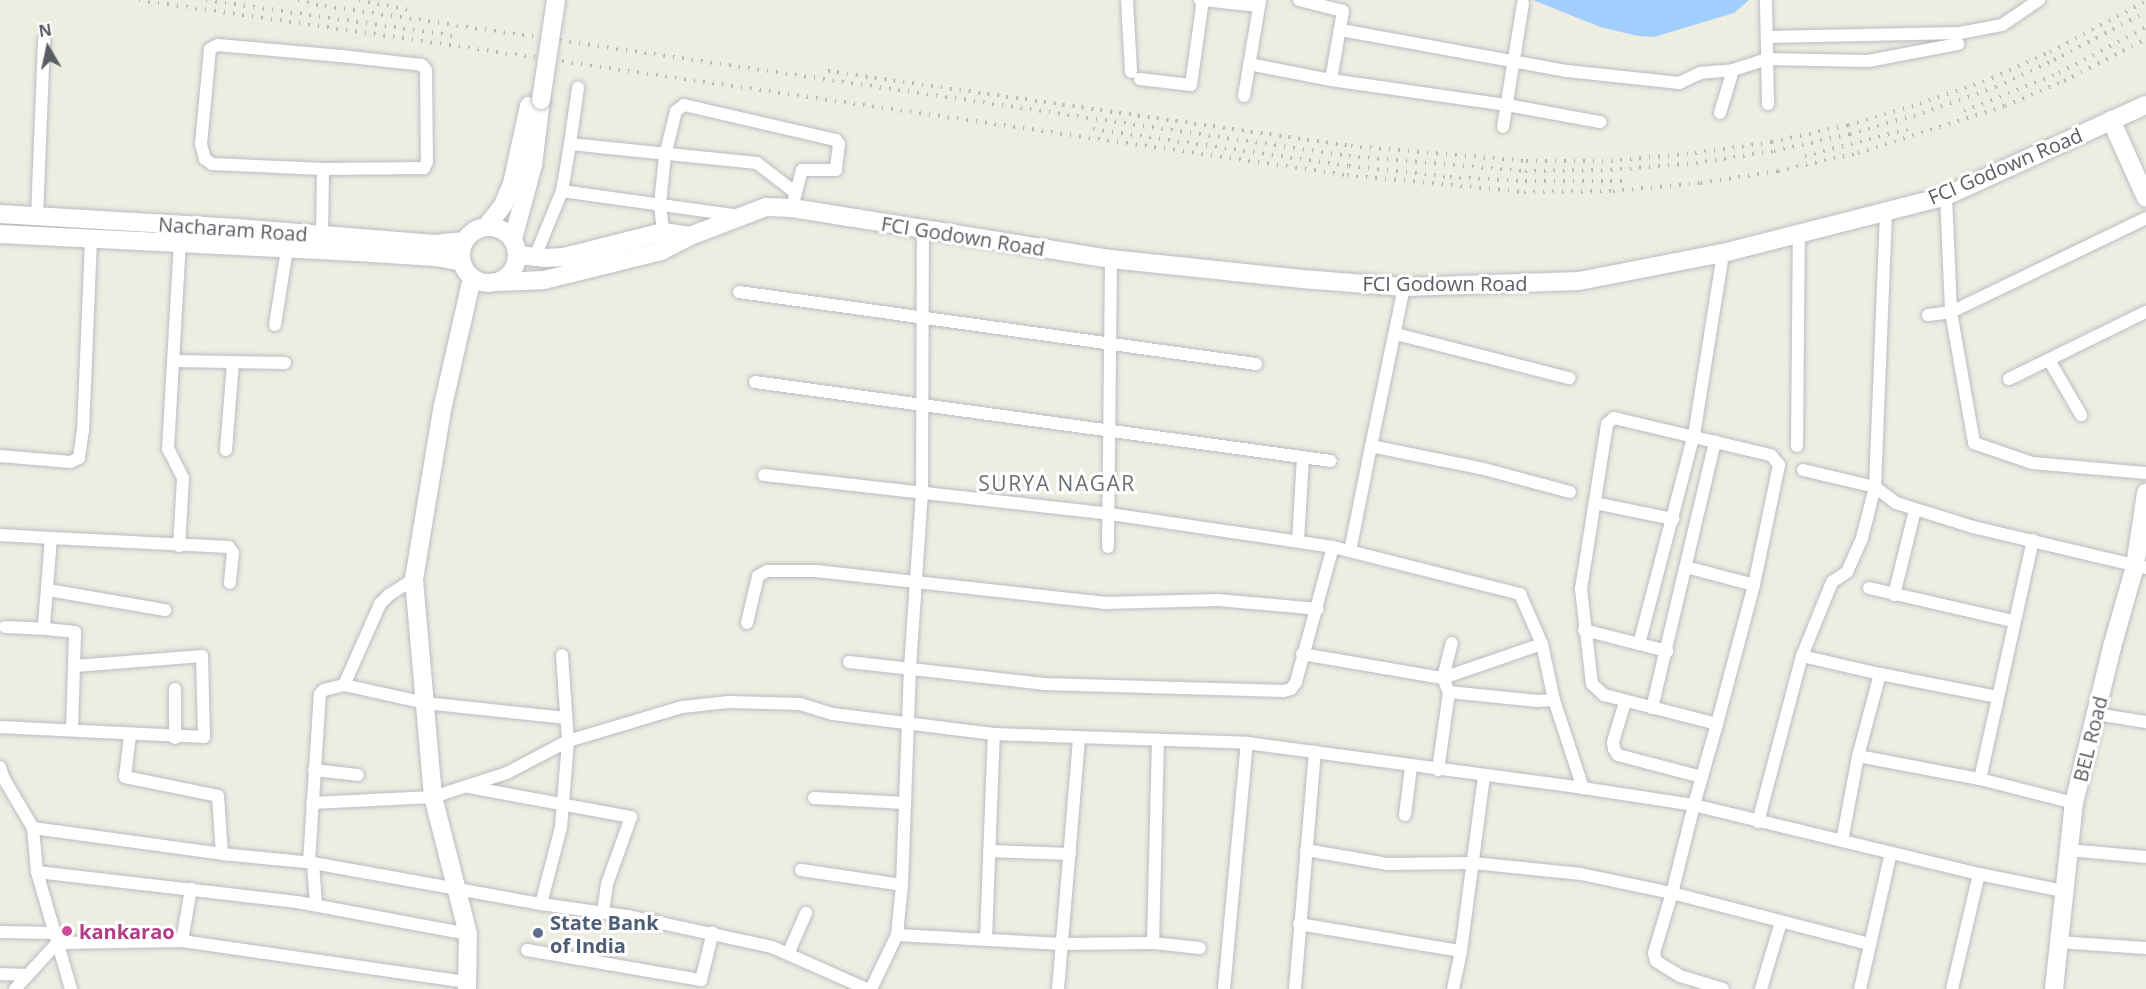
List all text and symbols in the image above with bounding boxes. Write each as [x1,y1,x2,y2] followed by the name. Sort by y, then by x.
[18,18,78,78] north arrow
[37,18,53,42] text: N
[1924,123,2086,209] street label: FCI Godown Road
[880,211,1046,261] street label: FCI Godown Road
[157,212,309,246] street label: Nacharam Road
[1362,271,1528,295] street label: FCI Godown Road
[978,470,1136,496] district label: SURYA NAGAR
[2068,694,2112,784] street label: BEL Road
[550,910,659,957] place label: State Bank of India
[79,919,175,943] place label: kankarao
[60,924,74,938] marker: kankarao
[531,926,545,940] marker: State Bank of India

